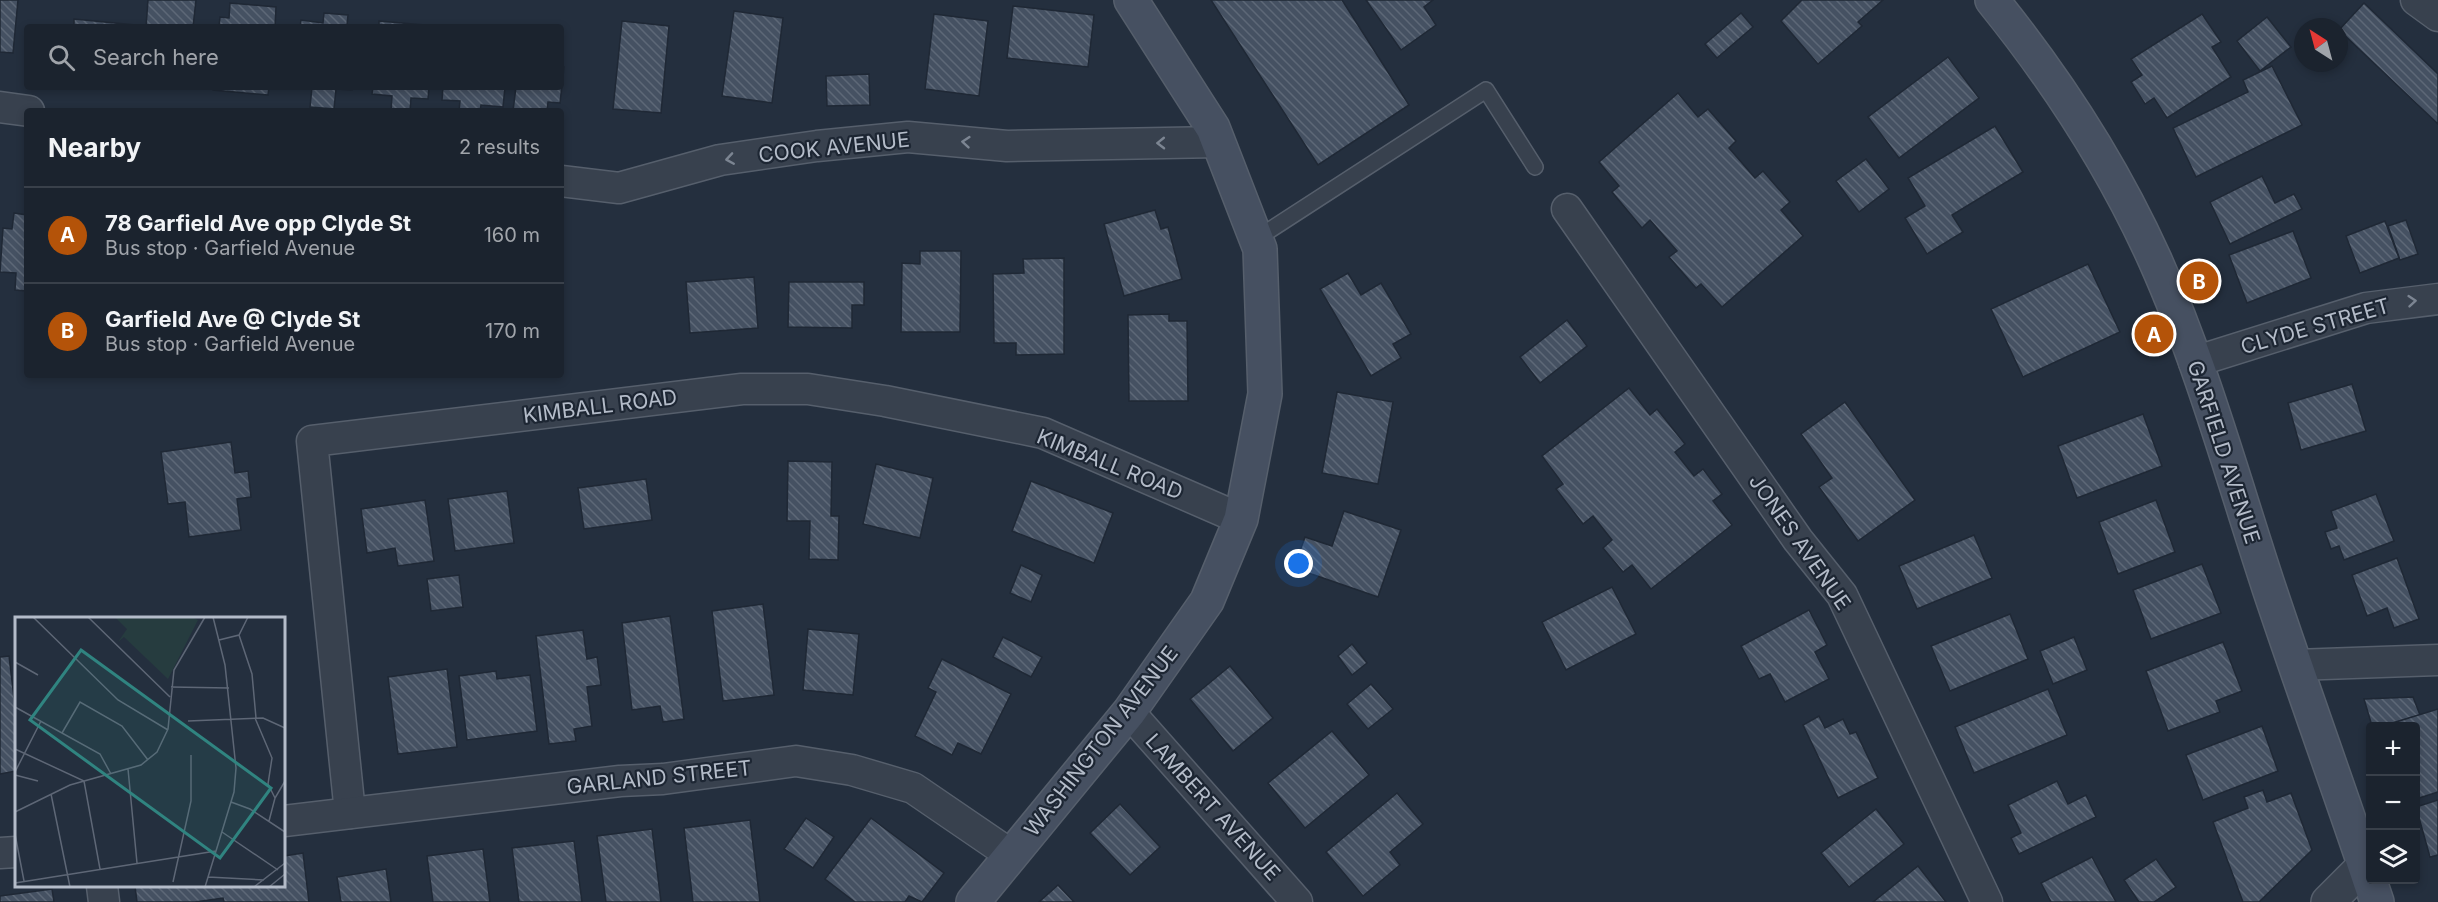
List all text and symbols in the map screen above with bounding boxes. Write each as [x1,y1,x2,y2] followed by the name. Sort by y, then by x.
[2294,18,2348,72] north arrow
[24,24,564,90] search box
[45,41,78,74] icon: search
[93,44,219,70] text: Search here
[757,127,911,167] street label: COOK AVENUE
[48,132,141,163] text: Nearby
[459,135,540,159] text: 2 results
[961,136,970,149] one-way arrow
[1156,137,1165,150] one-way arrow
[726,152,735,164] one-way arrow
[105,210,411,236] text: 78 Garfield Ave opp Clyde St
[60,223,75,247] text: A
[484,223,540,247] text: 160 m
[105,236,355,260] text: Bus stop · Garfield Avenue
[2180,258,2218,304] pin: B
[2238,293,2392,359] street label: CLYDE STREET
[2407,295,2416,308] one-way arrow
[105,306,360,332] text: Garfield Ave @ Clyde St
[2134,312,2174,356] pin: A
[61,319,74,343] text: B
[485,319,540,343] text: 170 m
[105,332,355,356] text: Bus stop · Garfield Avenue
[2183,357,2265,547] street label: GARFIELD AVENUE
[522,384,678,428] street label: KIMBALL ROAD
[1033,423,1187,505] street label: KIMBALL ROAD
[1744,469,1856,615] street label: JONES AVENUE
[1284,549,1313,578] your location
[15,617,285,887] inset map
[1019,641,1183,841] street label: WASHINGTON AVENUE
[2366,722,2420,884] map controls
[2366,722,2420,776] button: +
[1141,728,1285,886] street label: LAMBERT AVENUE
[565,755,753,799] street label: GARLAND STREET
[2366,776,2420,830] button: −
[2366,830,2420,884] button: layers

